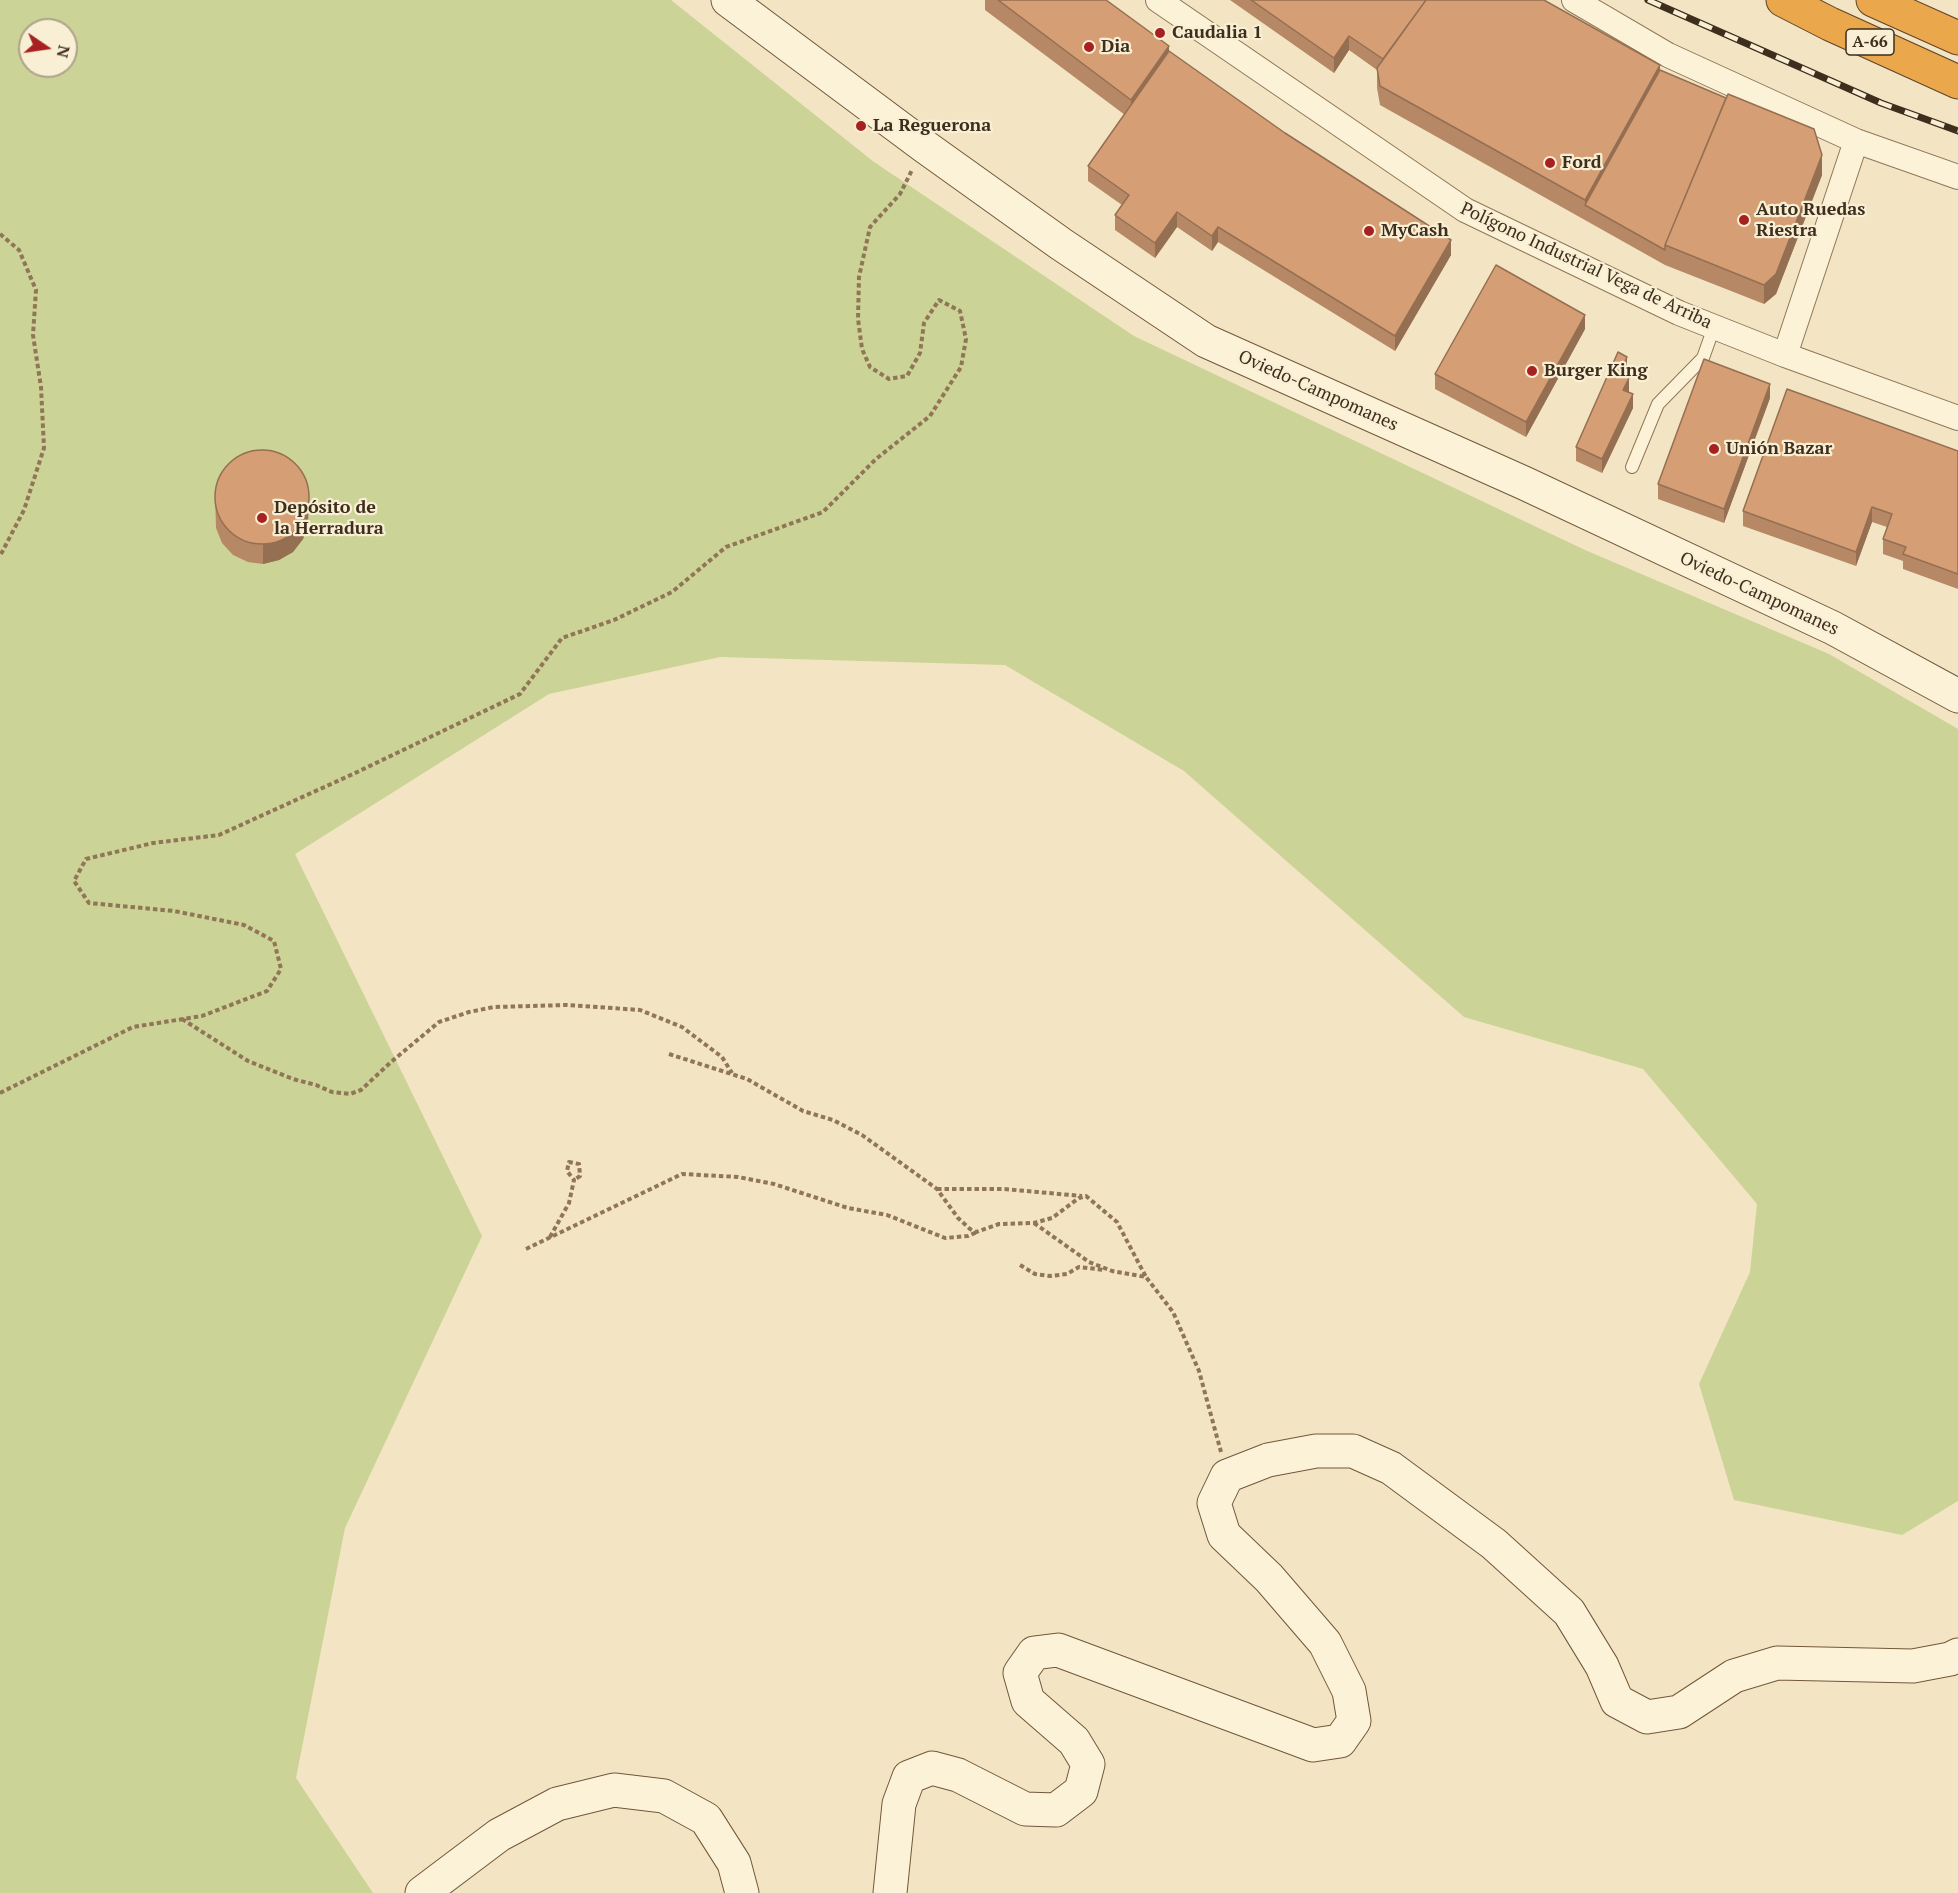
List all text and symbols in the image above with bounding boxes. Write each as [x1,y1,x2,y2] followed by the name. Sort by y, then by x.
[18,18,78,78] north arrow
[1172,22,1263,44] place label: Caudalia 1
[1153,26,1167,40] marker: Caudalia 1
[1846,29,1894,55] road number: A-66
[1101,36,1130,58] place label: Dia
[1082,40,1096,54] marker: Dia
[52,43,76,60] text: N
[873,115,991,137] place label: La Reguerona
[854,119,868,133] marker: La Reguerona
[1562,152,1602,174] place label: Ford
[1543,156,1557,170] marker: Ford
[1457,198,1715,334] street label: Polígono Industrial Vega de Arriba
[1756,199,1865,242] place label: Auto Ruedas Riestra
[1737,213,1751,227] marker: Auto Ruedas Riestra
[1381,220,1449,242] place label: MyCash
[1362,224,1376,238] marker: MyCash
[1235,346,1401,436] street label: Oviedo-Campomanes
[1544,360,1648,382] place label: Burger King
[1525,364,1539,378] marker: Burger King
[1726,438,1832,460] place label: Unión Bazar
[1707,442,1721,456] marker: Unión Bazar
[274,497,384,540] place label: Depósito de la Herradura
[255,511,269,525] marker: Depósito de la Herradura
[1676,548,1842,640] street label: Oviedo-Campomanes

